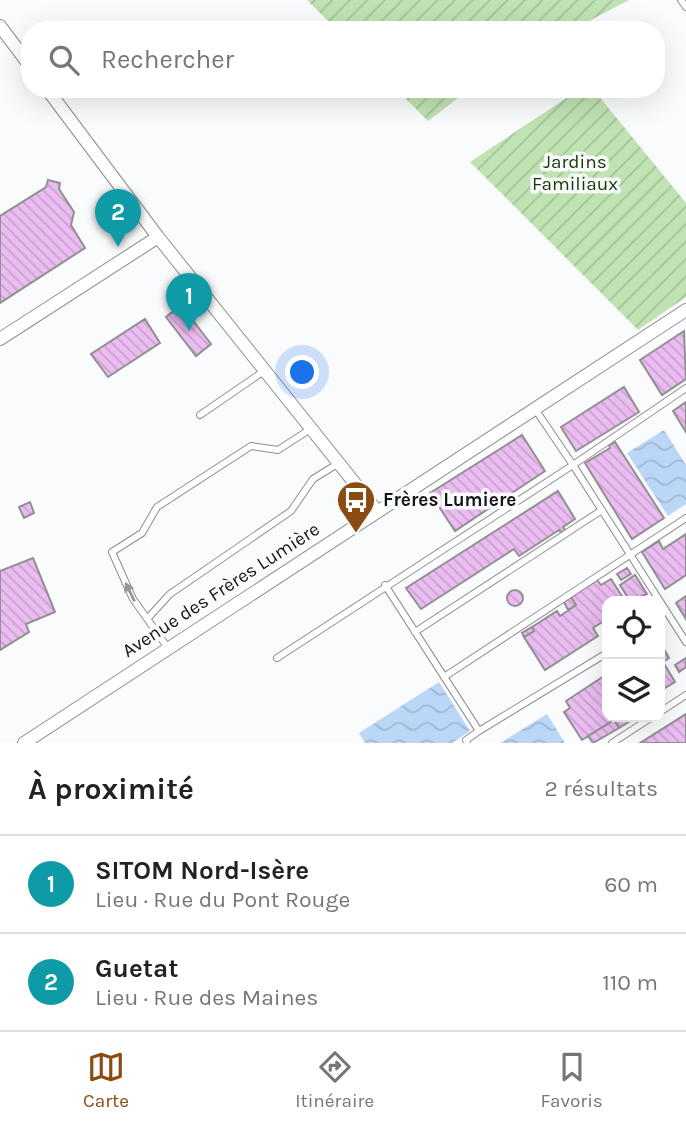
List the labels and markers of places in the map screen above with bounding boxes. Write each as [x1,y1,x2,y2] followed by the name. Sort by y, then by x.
[95,189,141,247] pin: 2
[166,273,212,331] pin: 1
[335,479,377,534] bus stop icon: Frères Lumiere
[383,489,516,511] place label: Frères Lumiere

